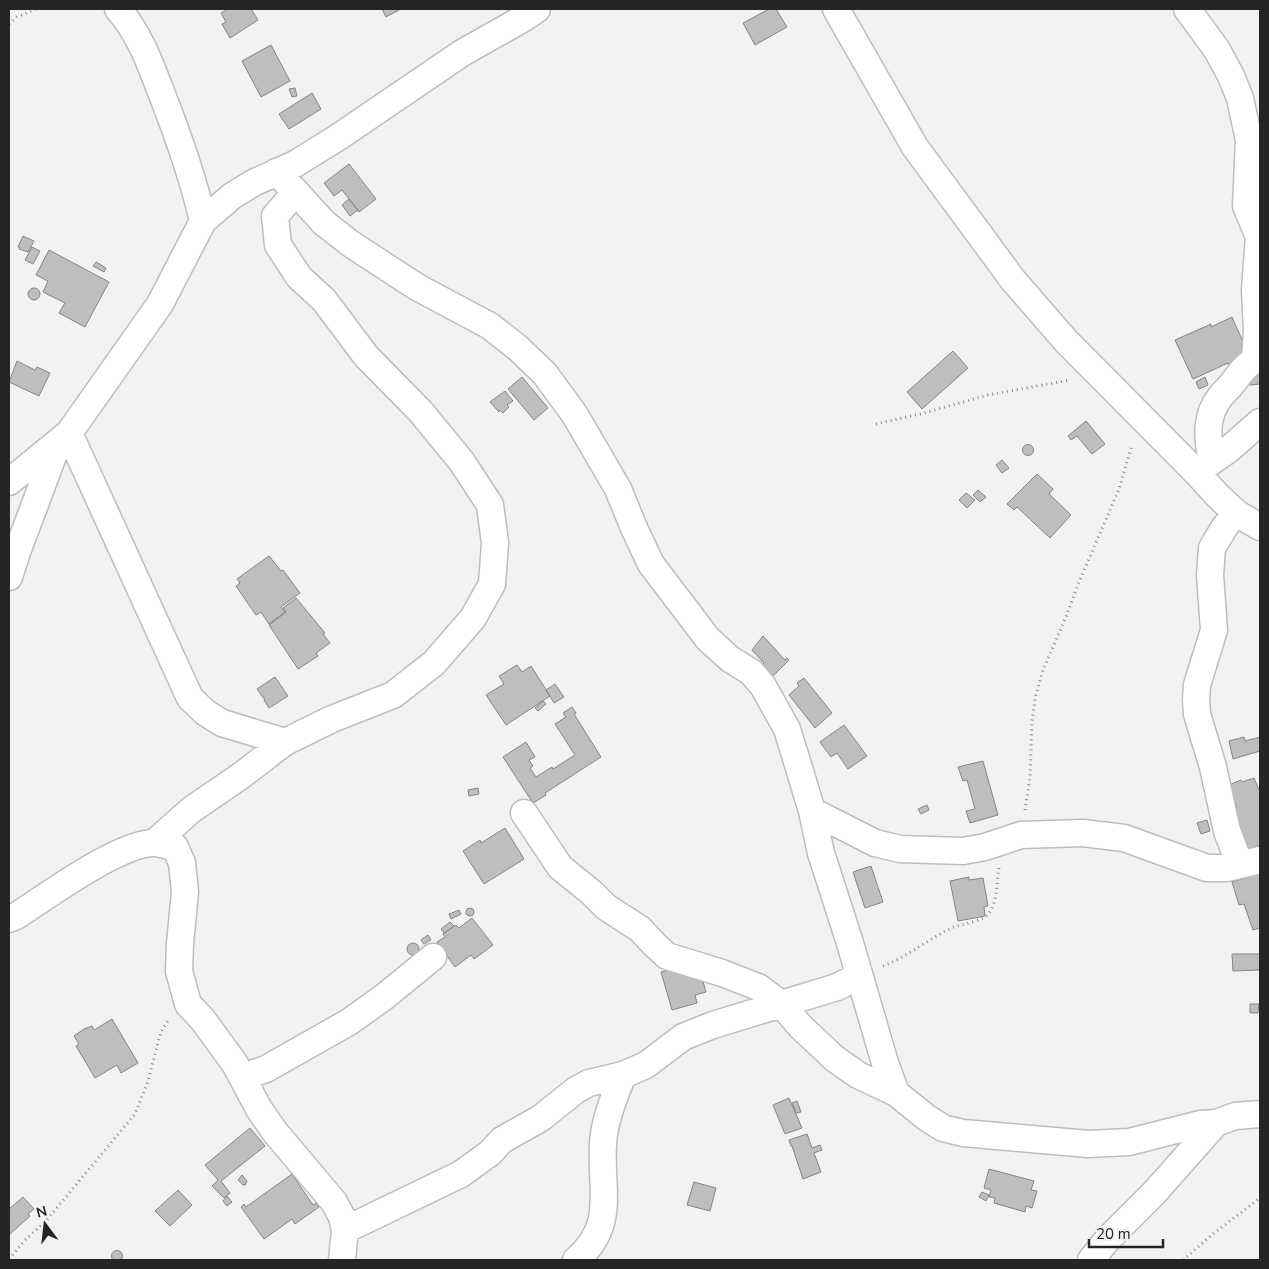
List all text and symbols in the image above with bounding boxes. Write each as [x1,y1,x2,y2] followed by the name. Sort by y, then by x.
[20,1199,70,1249] north arrow
[34,1201,49,1222] text: N
[1089,1216,1163,1248] scale bar
[1096,1224,1131,1244] text: 20 m

